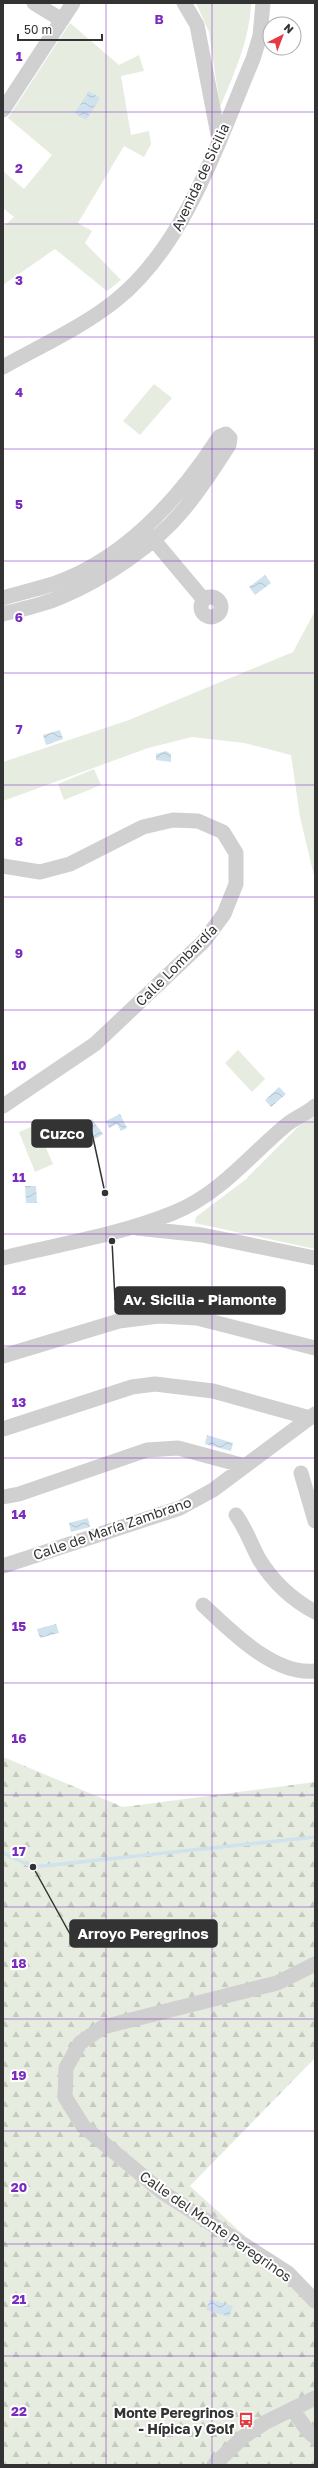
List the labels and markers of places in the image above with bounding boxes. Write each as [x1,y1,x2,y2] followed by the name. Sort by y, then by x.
[32,1120,92,1147] callout: Cuzco
[115,1287,285,1314] callout: Av. Sicilia - Piamonte
[70,1920,217,1947] callout: Arroyo Peregrinos
[114,2404,235,2437] place label: Monte Peregrinos - Hípica y Golf
[237,2411,255,2429] bus stop icon: Monte Peregrinos - Hípica y Golf

